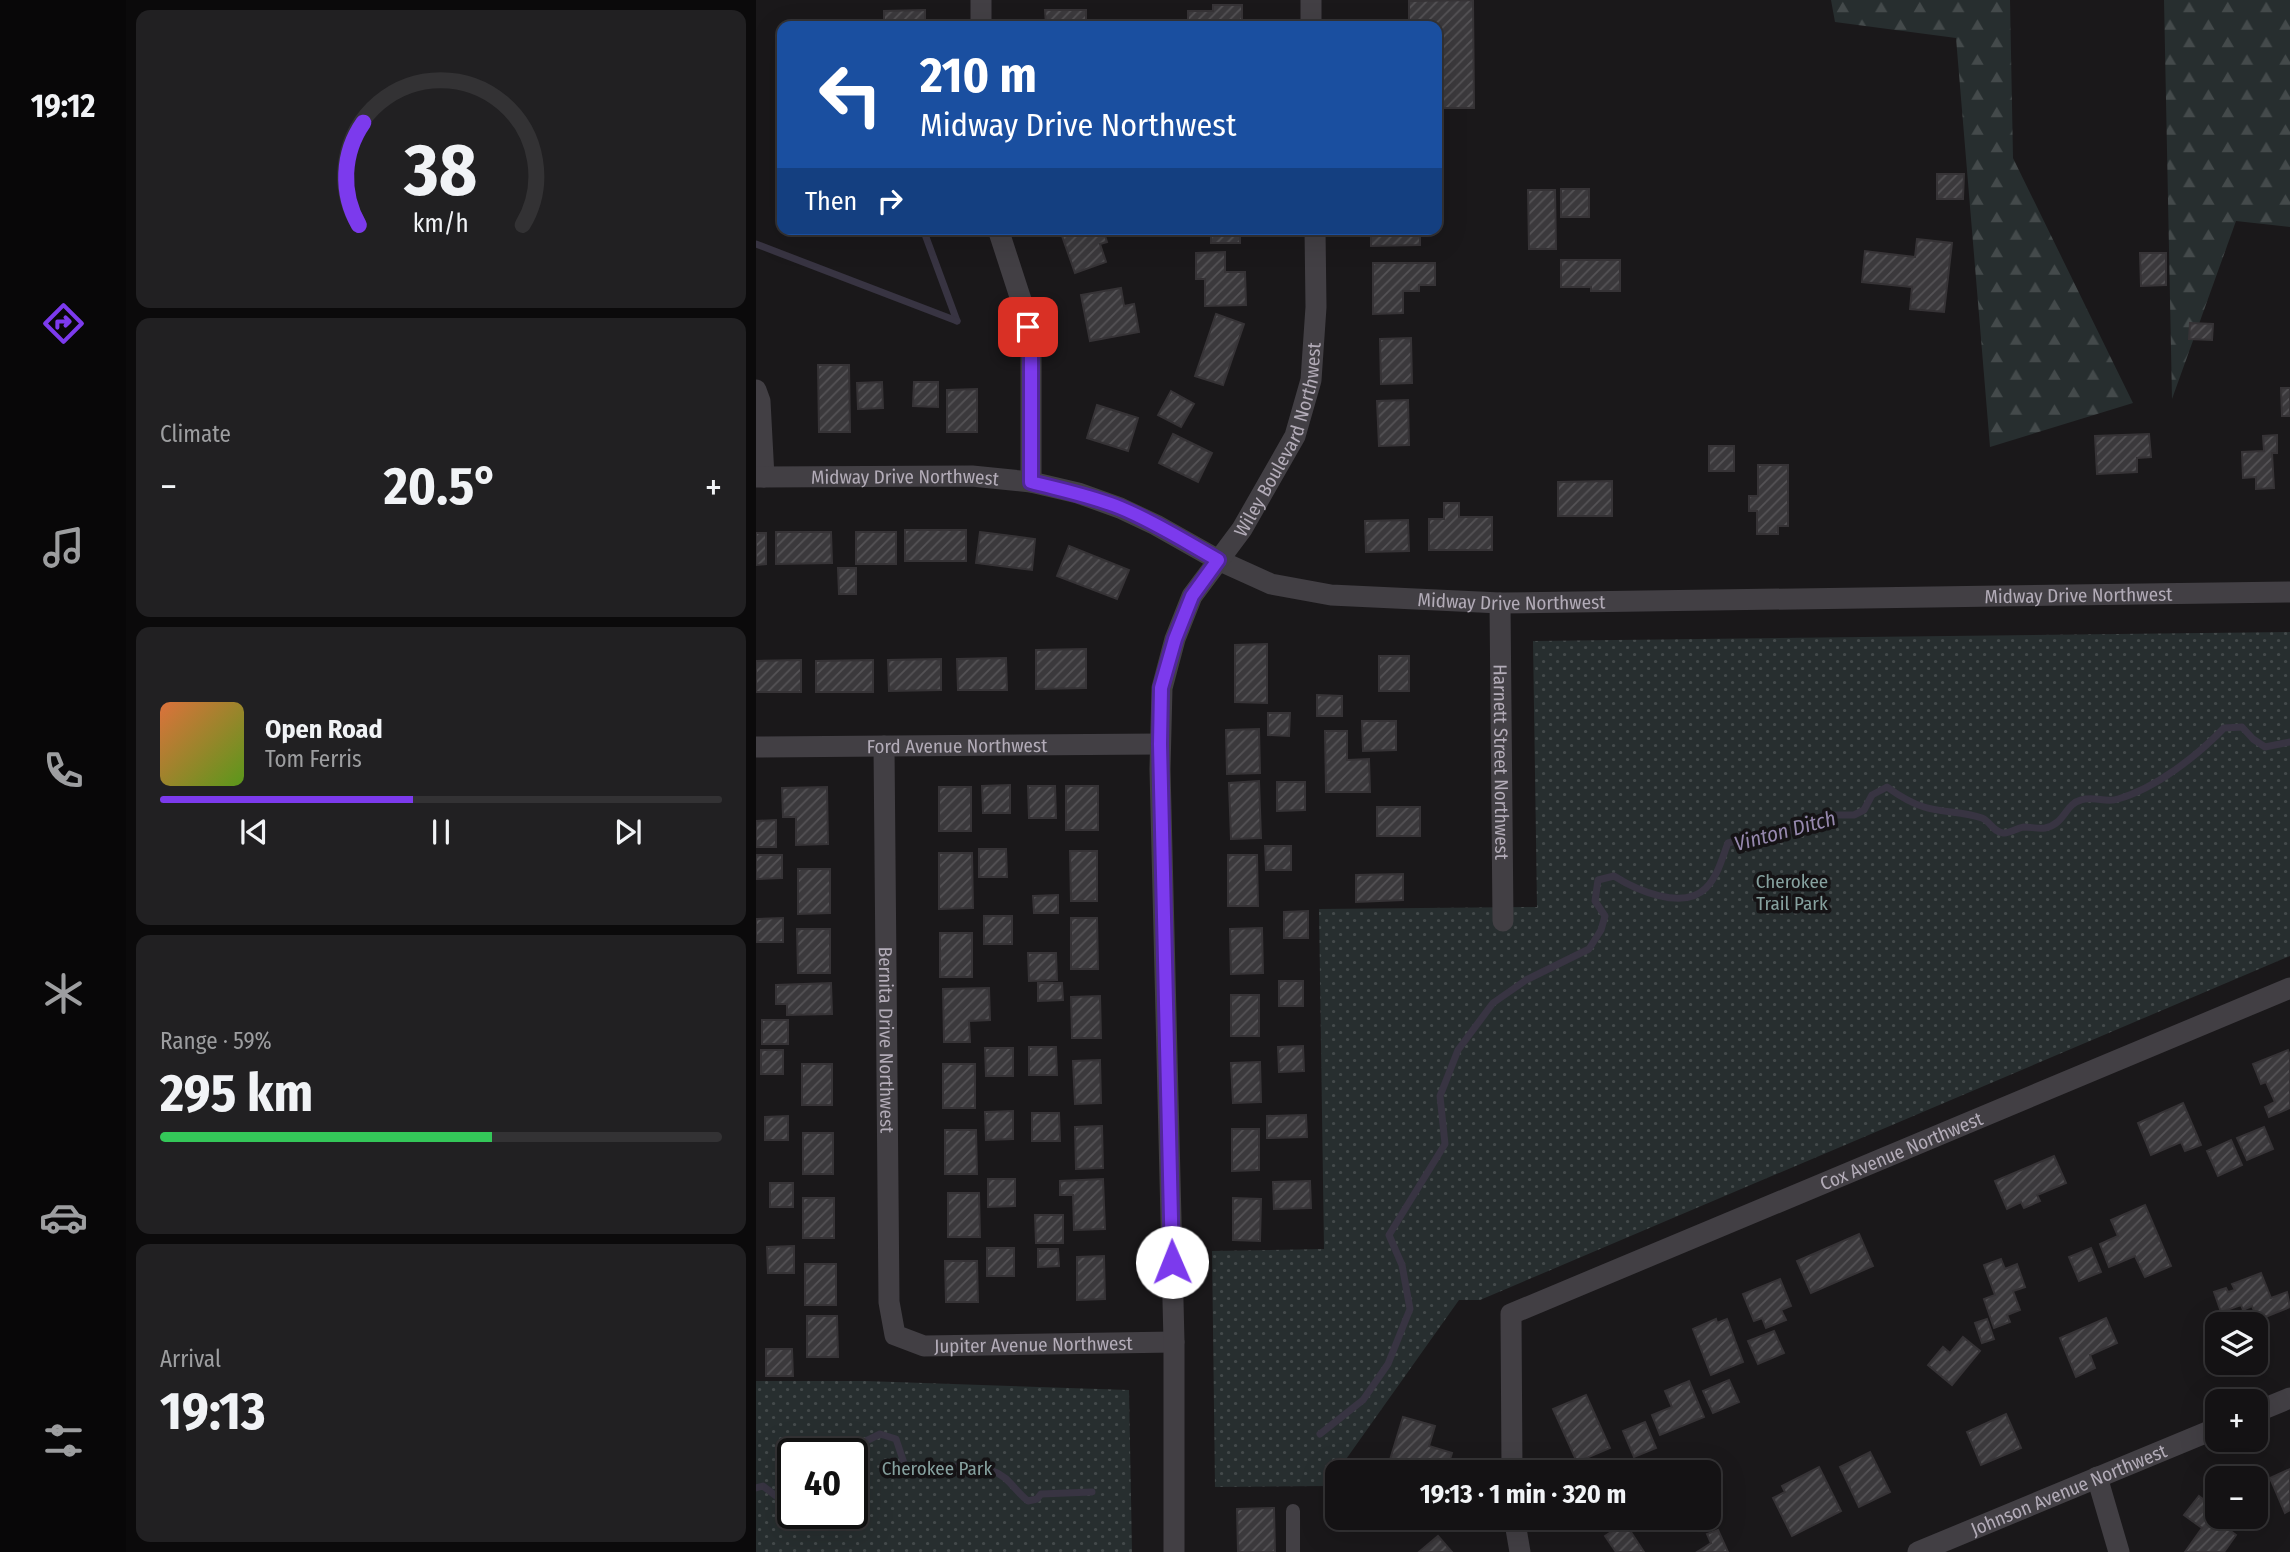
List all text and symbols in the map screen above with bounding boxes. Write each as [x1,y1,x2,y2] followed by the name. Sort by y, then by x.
[920,46,1037,105] text: 210 m
[805,49,896,140] icon: left
[31,87,95,125] text: 19:12
[920,106,1236,144] text: Midway Drive Northwest
[404,128,477,215] text: 38
[871,182,909,220] icon: right
[805,186,857,217] text: Then
[413,209,469,239] text: km/h
[998,297,1058,357] pin
[39,299,88,348] icon: directions
[1009,308,1047,346] icon: arrive
[1229,341,1326,541] street label: Wiley Boulevard Northwest
[160,420,231,448] text: Climate
[384,455,498,518] text: 20.5°
[160,464,177,510] text: −
[705,464,722,510] text: +
[811,465,1001,491] street label: Midway Drive Northwest
[39,523,88,572] icon: music
[1984,583,2173,608] street label: Midway Drive Northwest
[1417,588,1606,615] street label: Midway Drive Northwest
[1489,664,1513,861] street label: Harnett Street Northwest
[265,714,383,745] text: Open Road
[867,734,1048,758] street label: Ford Avenue Northwest
[265,745,362,773] text: Tom Ferris
[39,746,88,795] icon: phone
[1731,805,1839,857] water label: Vinton Ditch
[235,813,273,851] icon: previous
[422,813,460,851] icon: pause
[609,813,647,851] icon: next
[1756,870,1828,915] park label: Cherokee Trail Park
[874,947,898,1134] street label: Bernita Drive Northwest
[39,969,88,1018] icon: climate
[160,1027,272,1055] text: Range · 59%
[160,1062,313,1125] text: 295 km
[1817,1107,1987,1195] street label: Cox Avenue Northwest
[39,1193,88,1242] icon: car
[1135,1225,1209,1299] position arrow
[2205,1312,2268,1529] map controls
[2205,1312,2268,1375] button: layers
[934,1332,1134,1358] street label: Jupiter Avenue Northwest
[160,1345,221,1373] text: Arrival
[160,1380,266,1443] text: 19:13
[2205,1389,2268,1452] button: +
[39,1416,88,1465] icon: filters
[777,1438,868,1529] speed limit sign: 40
[1967,1439,2171,1541] street label: Johnson Avenue Northwest
[882,1457,992,1480] park label: Cherokee Park
[2205,1466,2268,1529] button: −
[1420,1479,1626,1510] text: 19:13 · 1 min · 320 m

